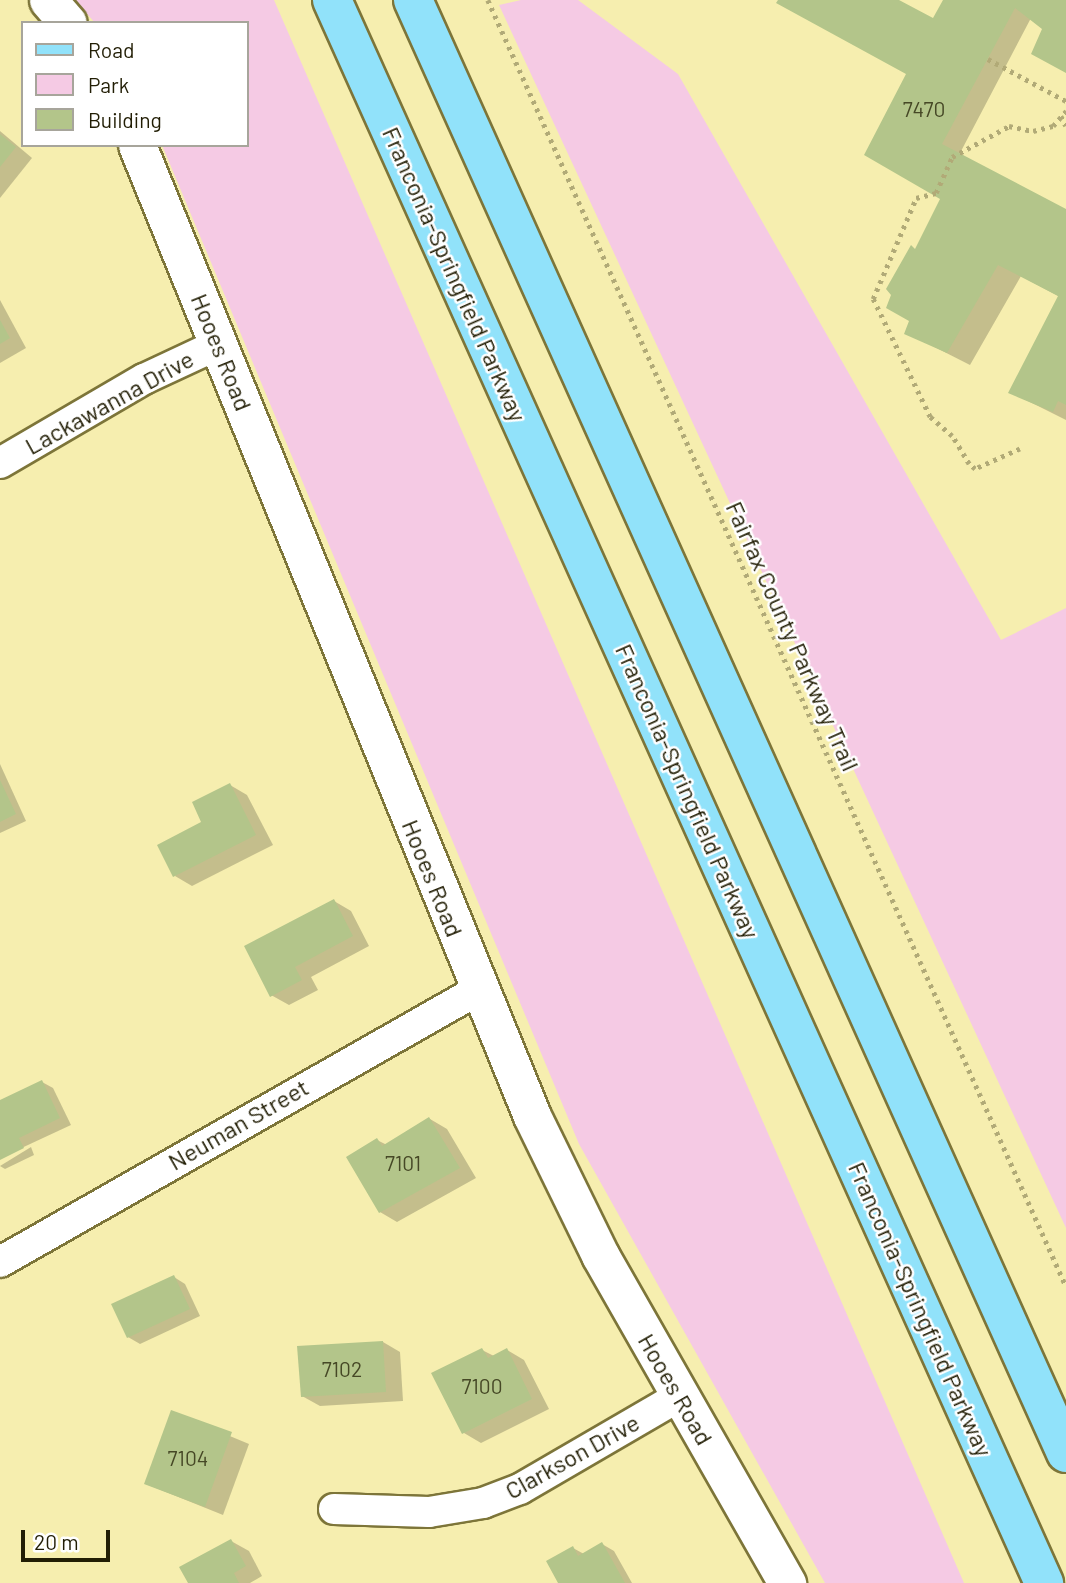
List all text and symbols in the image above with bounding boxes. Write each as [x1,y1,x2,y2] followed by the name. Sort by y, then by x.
[21,21,248,147] legend
[88,37,134,62] text: Road
[88,72,129,97] text: Park
[903,96,945,122] house number: 7470
[88,107,162,132] text: Building
[377,122,533,426] street label: Franconia-Springfield Parkway
[185,289,259,415] street label: Hooes Road
[20,344,198,460] street label: Lackawanna Drive
[720,497,866,775] street label: Fairfax County Parkway Trail
[610,639,766,943] street label: Franconia-Springfield Parkway
[396,815,470,941] street label: Hooes Road
[163,1072,313,1176] street label: Neuman Street
[385,1150,421,1176] house number: 7101
[843,1157,999,1461] street label: Franconia-Springfield Parkway
[633,1328,719,1450] street label: Hooes Road
[322,1356,362,1382] house number: 7102
[461,1373,503,1399] house number: 7100
[500,1407,644,1505] street label: Clarkson Drive
[168,1445,208,1471] house number: 7104
[24,1516,114,1560] scale bar
[34,1529,79,1554] text: 20 m

